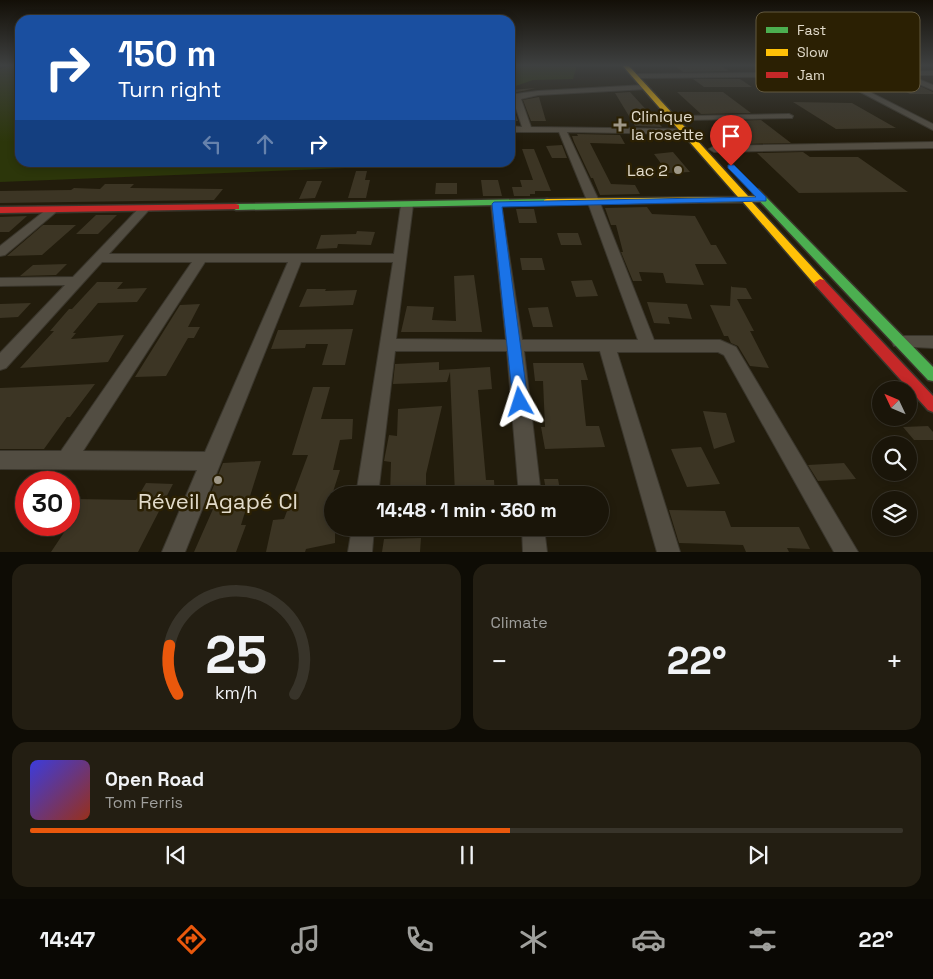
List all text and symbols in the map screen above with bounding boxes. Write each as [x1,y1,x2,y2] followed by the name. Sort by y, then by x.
[756,12,920,92] legend
[797,21,826,39] text: Fast
[118,32,216,76] text: 150 m
[35,35,100,100] icon: right
[797,43,829,61] text: Slow
[797,66,825,84] text: Jam
[118,75,221,103] text: Turn right
[631,106,704,145] place label: Clinique la rosette
[710,115,752,166] pin
[613,118,627,132] marker: Clinique la rosette
[717,122,745,150] icon: arrive
[198,130,226,158] icon: left
[251,130,279,158] icon: ahead
[304,130,332,158] icon: right
[627,160,668,181] place label: Lac 2
[672,164,684,176] marker: Lac 2
[493,375,545,427] position arrow
[872,381,918,426] north arrow
[872,381,917,536] map controls
[872,436,917,481] button: search
[15,471,80,536] speed limit sign: 30
[212,474,224,486] marker: Réveil Agapé CI
[138,487,298,515] place label: Réveil Agapé CI
[872,491,917,536] button: layers
[376,498,557,523] text: 14:48 · 1 min · 360 m
[491,612,548,633] text: Climate
[205,622,267,688] text: 25
[667,637,727,685] text: 22°
[491,643,508,679] text: −
[886,643,903,679] text: +
[215,681,258,704] text: km/h
[105,767,204,792] text: Open Road
[105,792,183,813] text: Tom Ferris
[162,841,190,869] icon: previous
[453,841,481,869] icon: pause
[744,841,772,869] icon: next
[174,922,209,957] icon: directions
[288,922,323,957] icon: music
[402,922,437,957] icon: phone
[516,922,551,957] icon: climate
[631,922,666,957] icon: car
[745,922,780,957] icon: filters
[40,925,95,953] text: 14:47
[859,925,893,953] text: 22°

